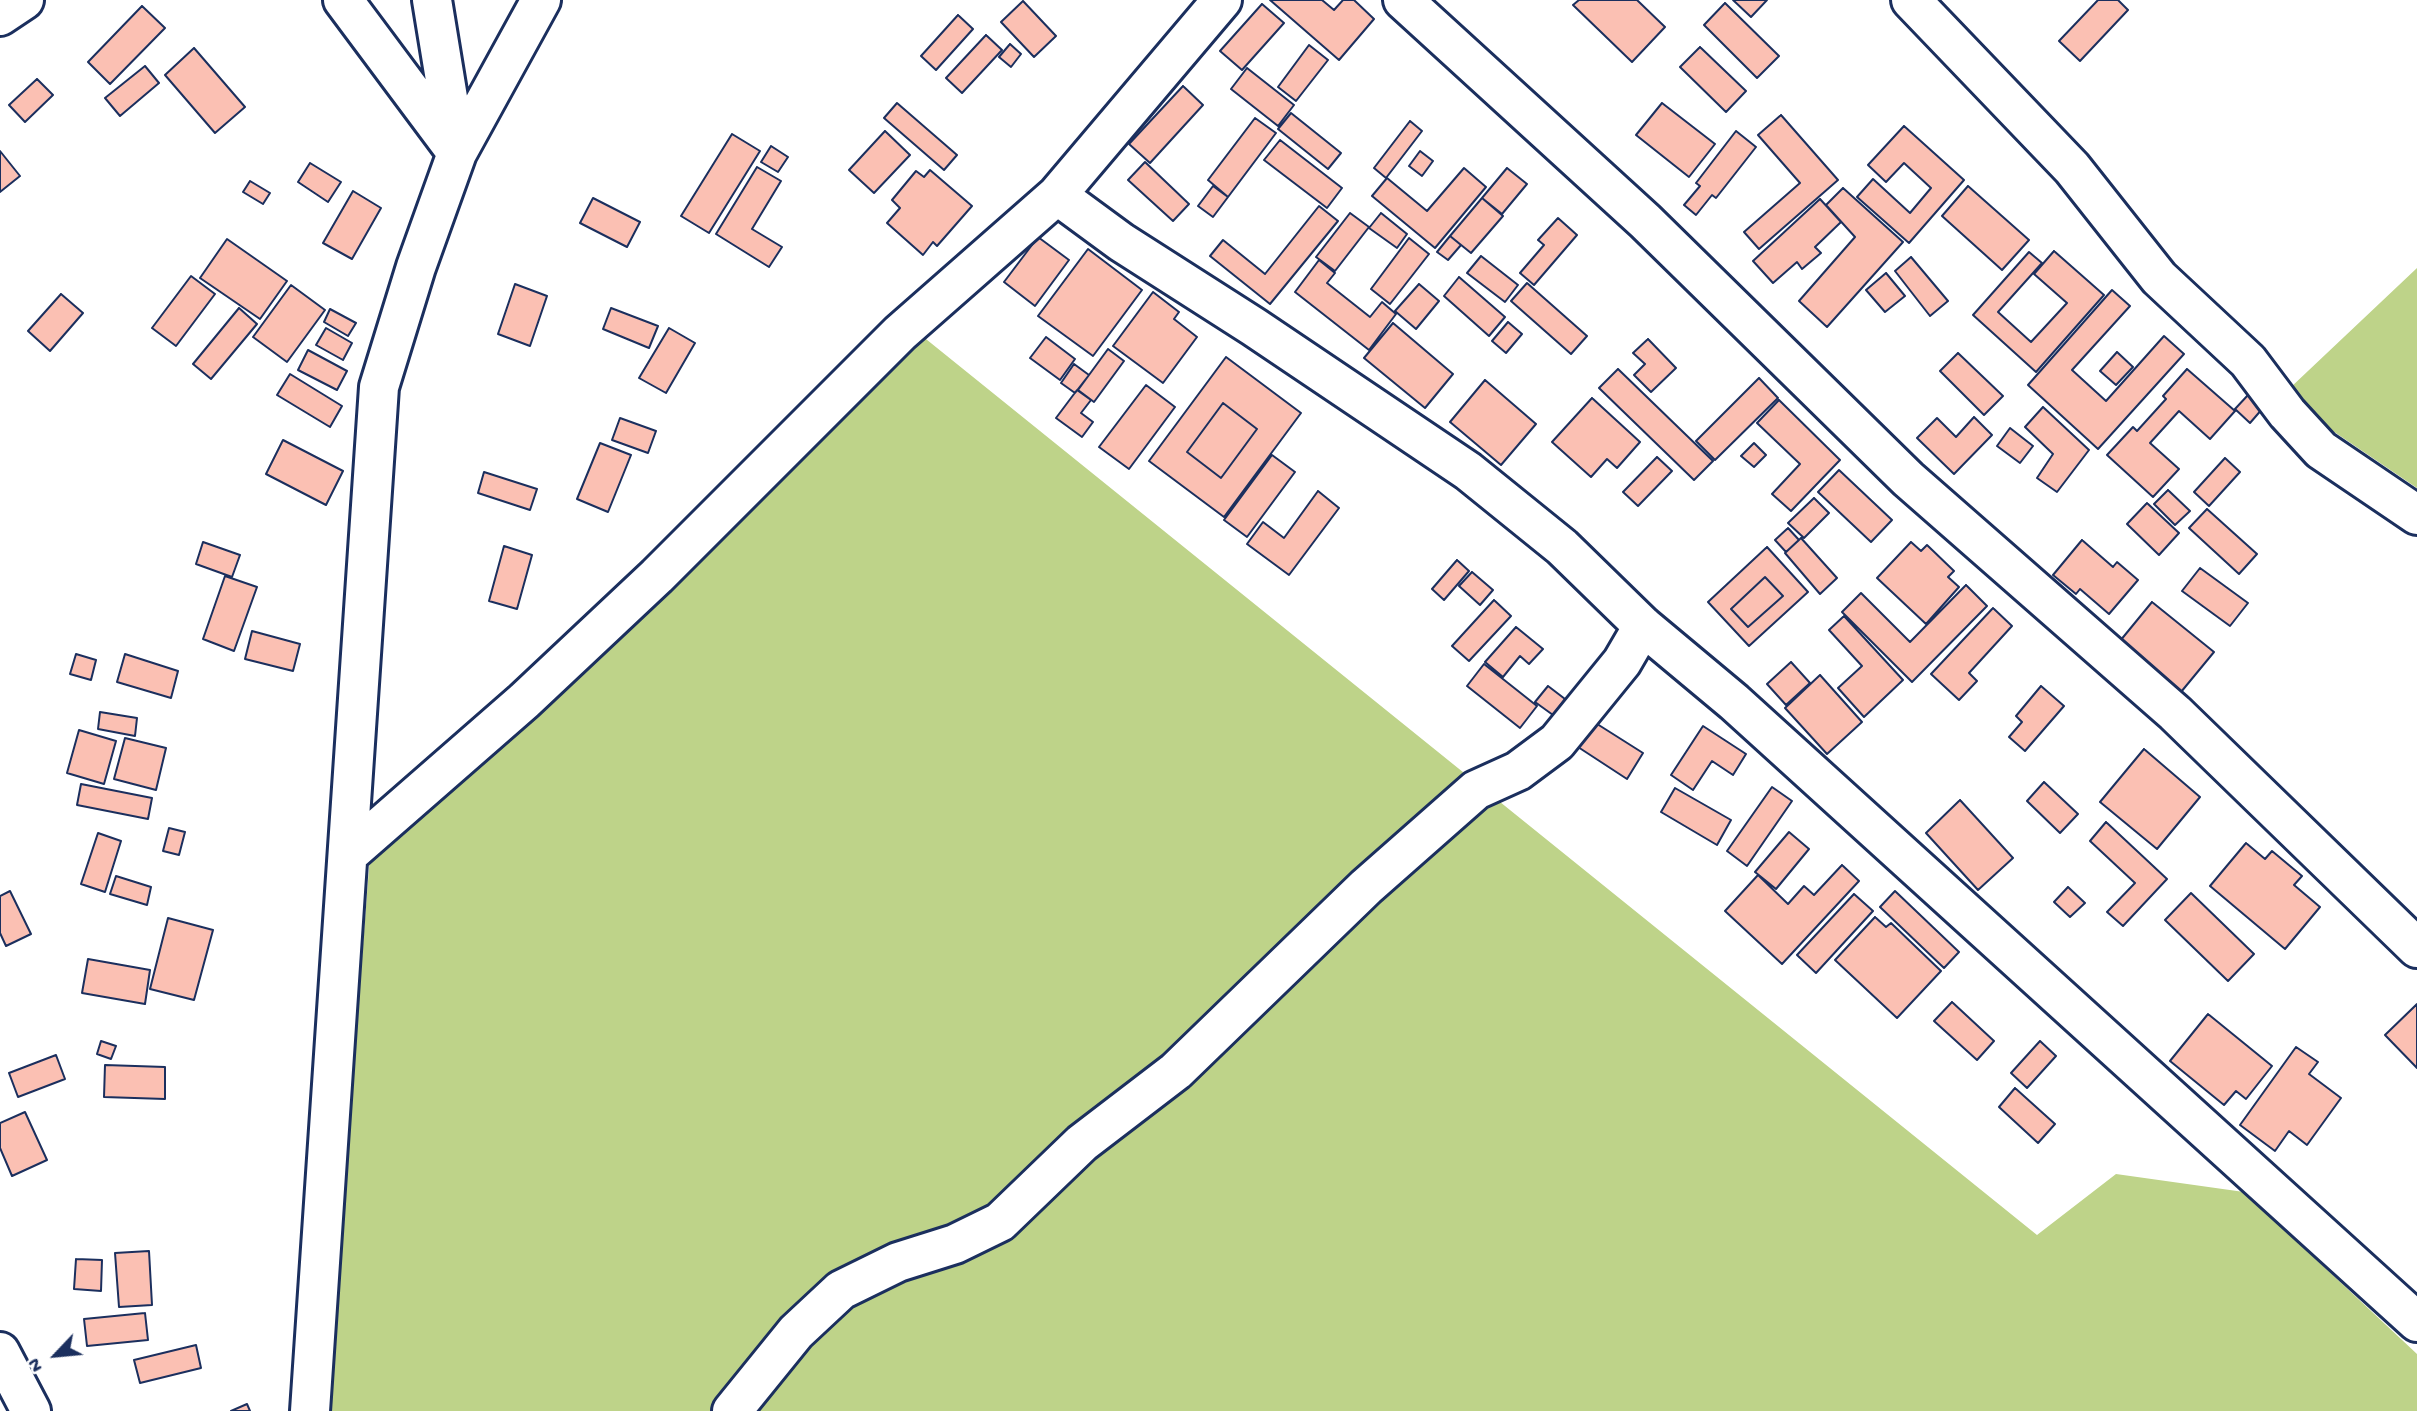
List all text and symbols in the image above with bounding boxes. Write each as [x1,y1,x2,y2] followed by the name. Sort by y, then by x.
[21,1320,91,1390] north arrow
[24,1354,50,1375] text: N

